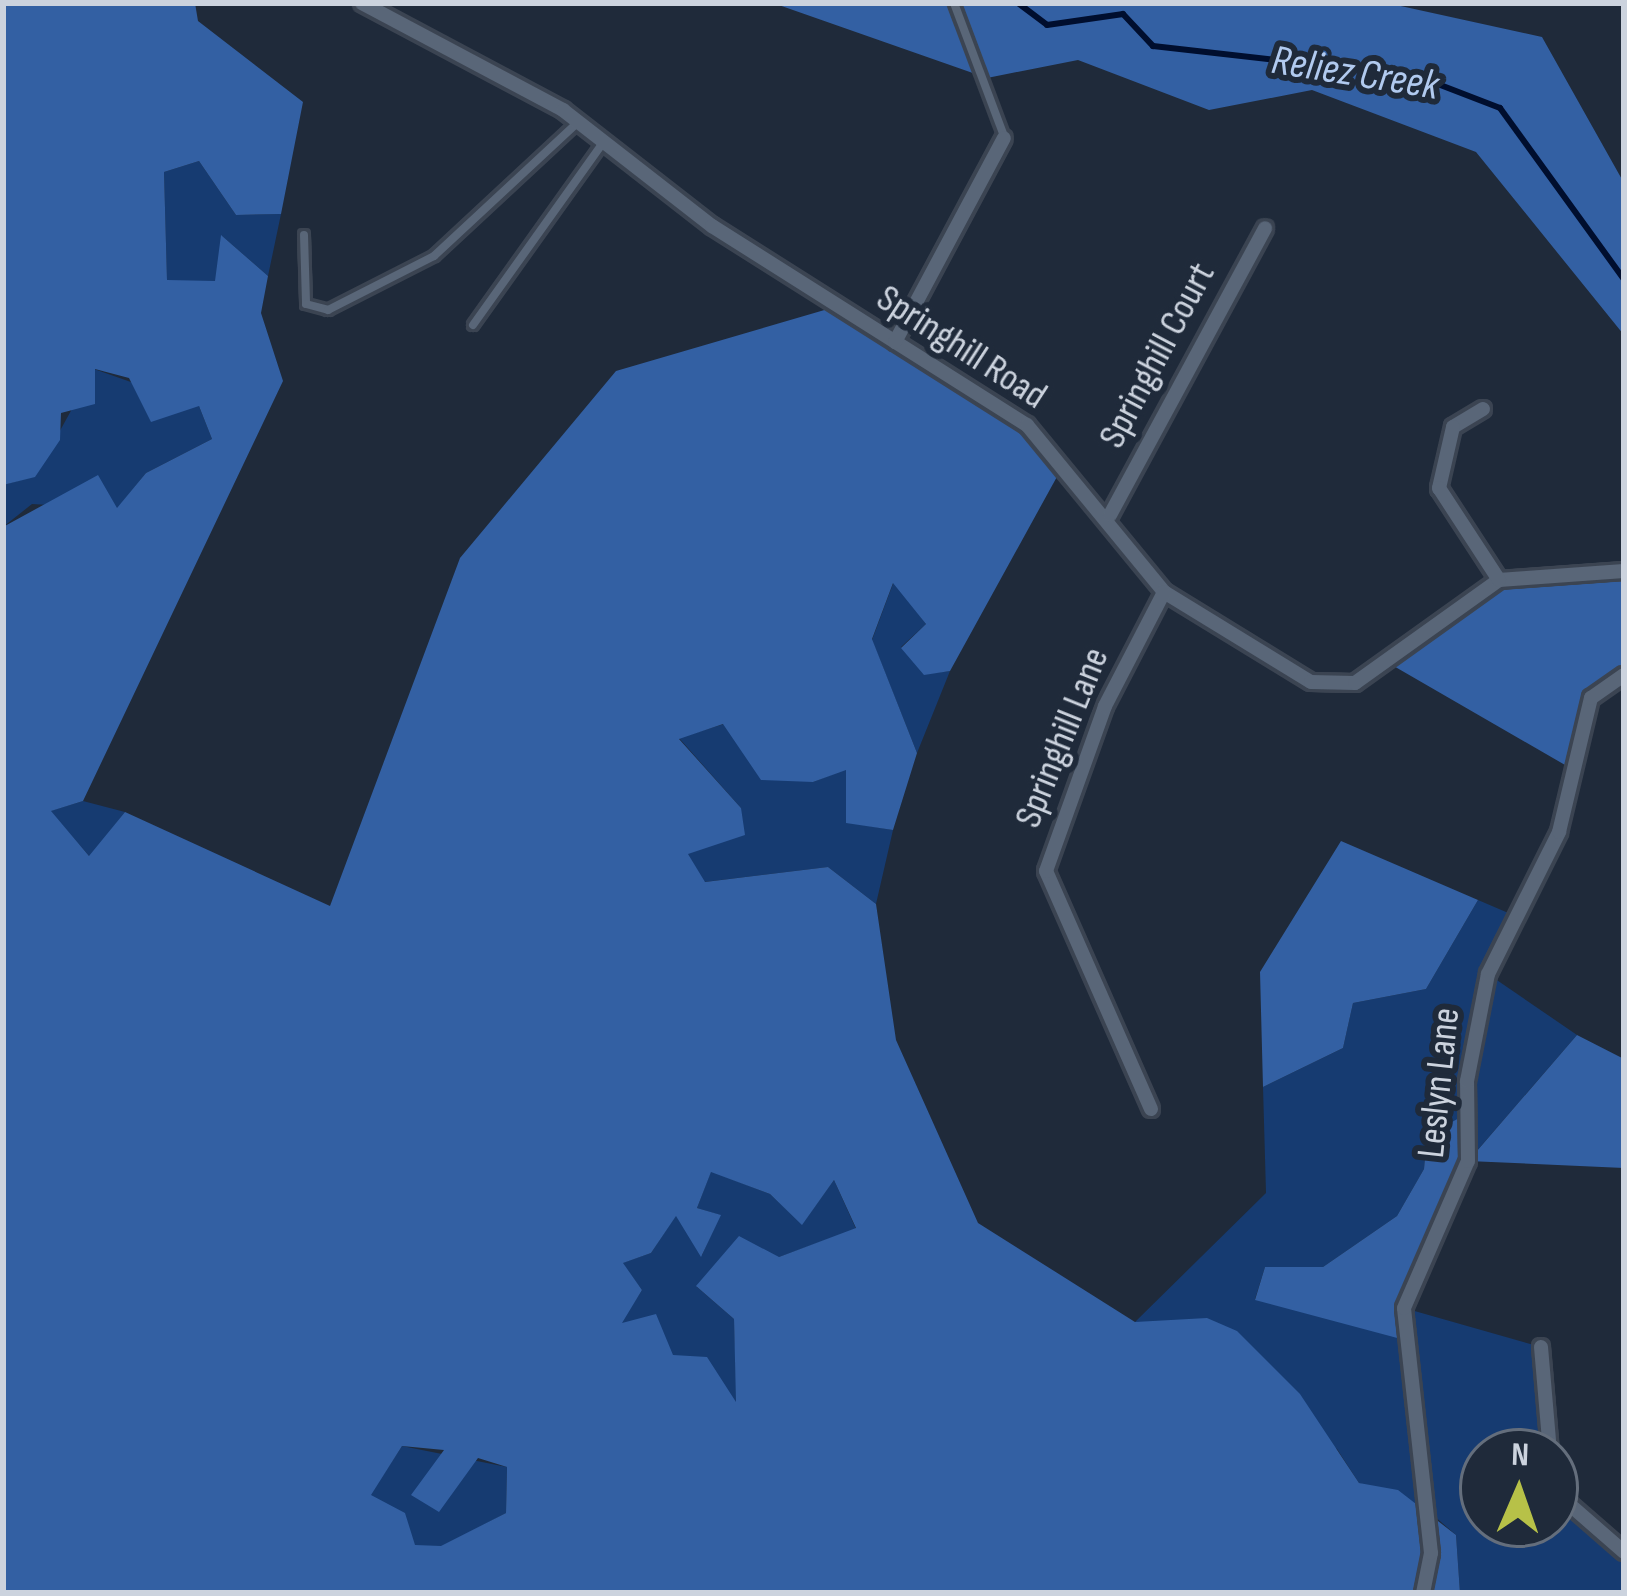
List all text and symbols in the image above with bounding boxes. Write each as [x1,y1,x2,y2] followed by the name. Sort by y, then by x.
[1268,36,1442,112] water label: Reliez Creek
[1090,255,1226,457] street label: Springhill Court
[867,276,1055,420] street label: Springhill Road
[1006,641,1120,835] street label: Springhill Lane
[1409,1006,1471,1160] street label: Leslyn Lane
[1459,1428,1579,1548] north arrow
[1511,1435,1530,1475] text: N

